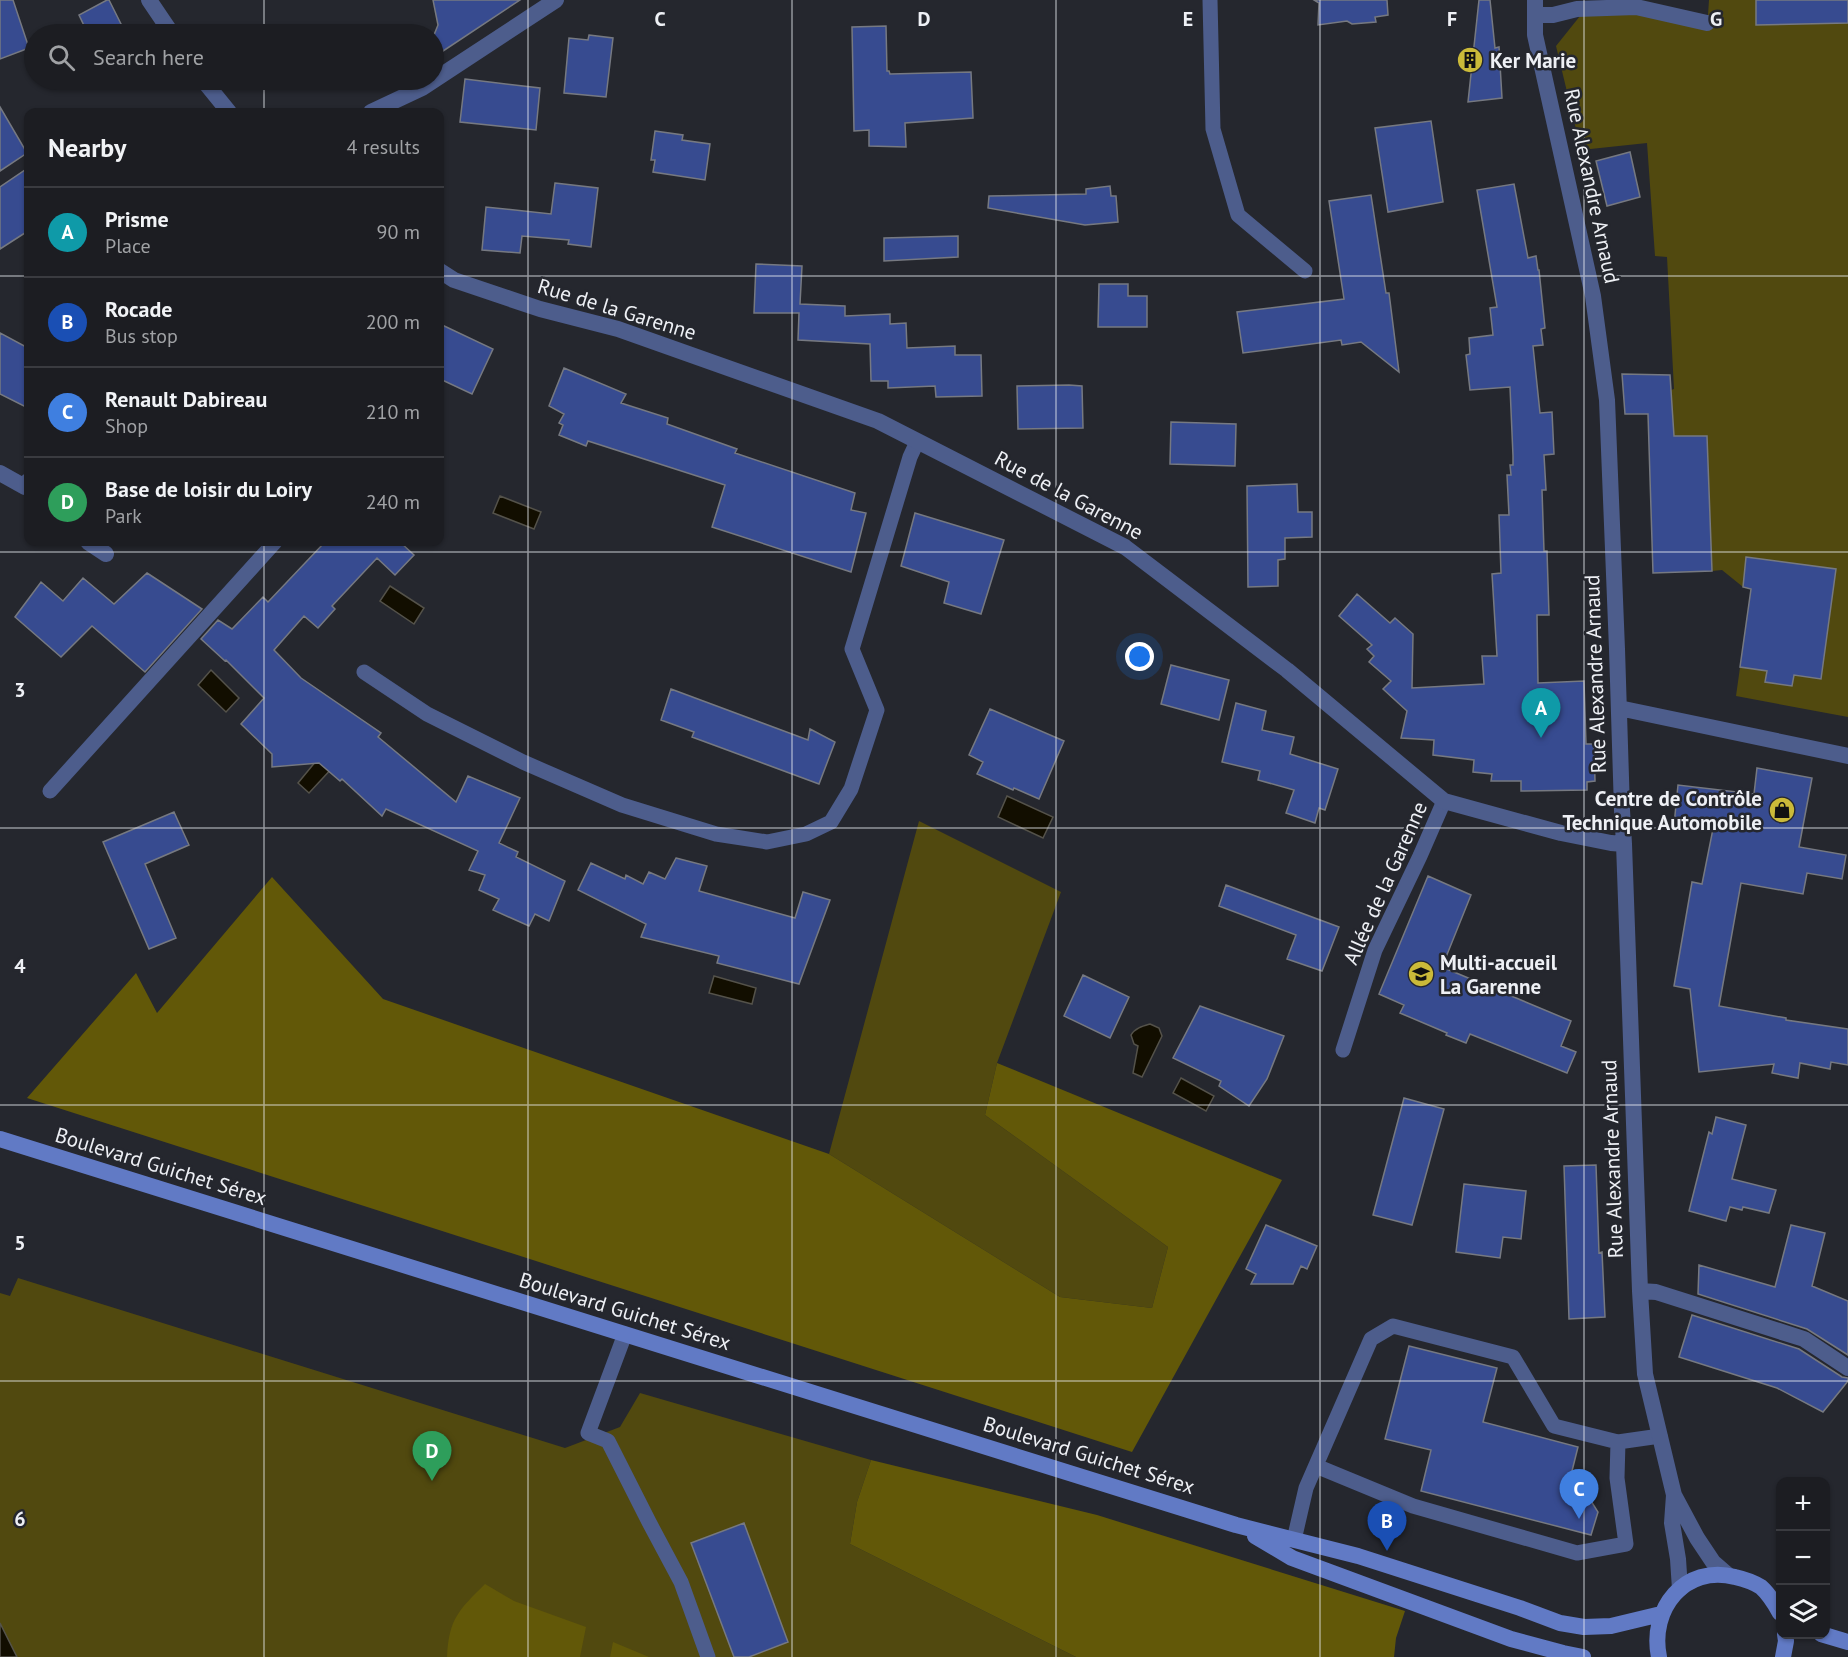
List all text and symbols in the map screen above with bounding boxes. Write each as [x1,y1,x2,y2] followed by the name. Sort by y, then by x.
[654,6,666,32] text: C
[918,6,931,32] text: D
[1183,6,1193,32] text: E
[1447,6,1457,32] text: F
[1710,6,1722,32] text: G
[24,24,444,90] search box
[45,41,78,74] icon: search
[93,43,204,71] text: Search here
[1455,45,1485,75] building icon: Ker Marie
[1490,47,1576,74] place label: Ker Marie
[1558,86,1626,286] street label: Rue Alexandre Arnaud
[48,131,126,164] text: Nearby
[347,134,420,160] text: 4 results
[105,205,169,233] text: Prisme
[61,219,74,245] text: A
[377,219,420,245] text: 90 m
[105,233,151,259] text: Place
[534,272,700,346] street label: Rue de la Garenne
[105,295,172,323] text: Rocade
[62,309,73,335] text: B
[366,309,420,335] text: 200 m
[105,323,178,349] text: Bus stop
[105,385,267,413] text: Renault Dabireau
[62,399,73,425] text: C
[366,399,420,425] text: 210 m
[105,413,148,439] text: Shop
[990,445,1148,545] street label: Rue de la Garenne
[105,475,312,503] text: Base de loisir du Loiry
[61,489,74,515] text: D
[366,489,420,515] text: 240 m
[105,503,142,529] text: Park
[1578,574,1612,774] street label: Rue Alexandre Arnaud
[1125,642,1154,671] your location
[14,677,26,703] text: 3
[1522,688,1560,738] pin: A
[1562,785,1762,836] place label: Centre de Contrôle Technique Automobile
[1767,795,1797,825] shop icon: Centre de Contrôle Technique Automobile
[1337,797,1433,969] street label: Allée de la Garenne
[1440,949,1558,1000] place label: Multi-accueil La Garenne
[14,953,26,979] text: 4
[1406,959,1436,989] school or university icon: Multi-accueil La Garenne
[1595,1059,1629,1259] street label: Rue Alexandre Arnaud
[52,1121,270,1211] street label: Boulevard Guichet Sérex
[14,1230,26,1256] text: 5
[516,1266,734,1356] street label: Boulevard Guichet Sérex
[980,1410,1198,1500] street label: Boulevard Guichet Sérex
[412,1432,452,1481] pin: D
[1560,1470,1598,1519] pin: C
[1776,1477,1830,1639] map controls
[1776,1477,1830,1531] button: +
[1368,1502,1406,1551] pin: B
[14,1506,26,1532] text: 6
[1776,1531,1830,1585] button: −
[1776,1585,1830,1639] button: layers

